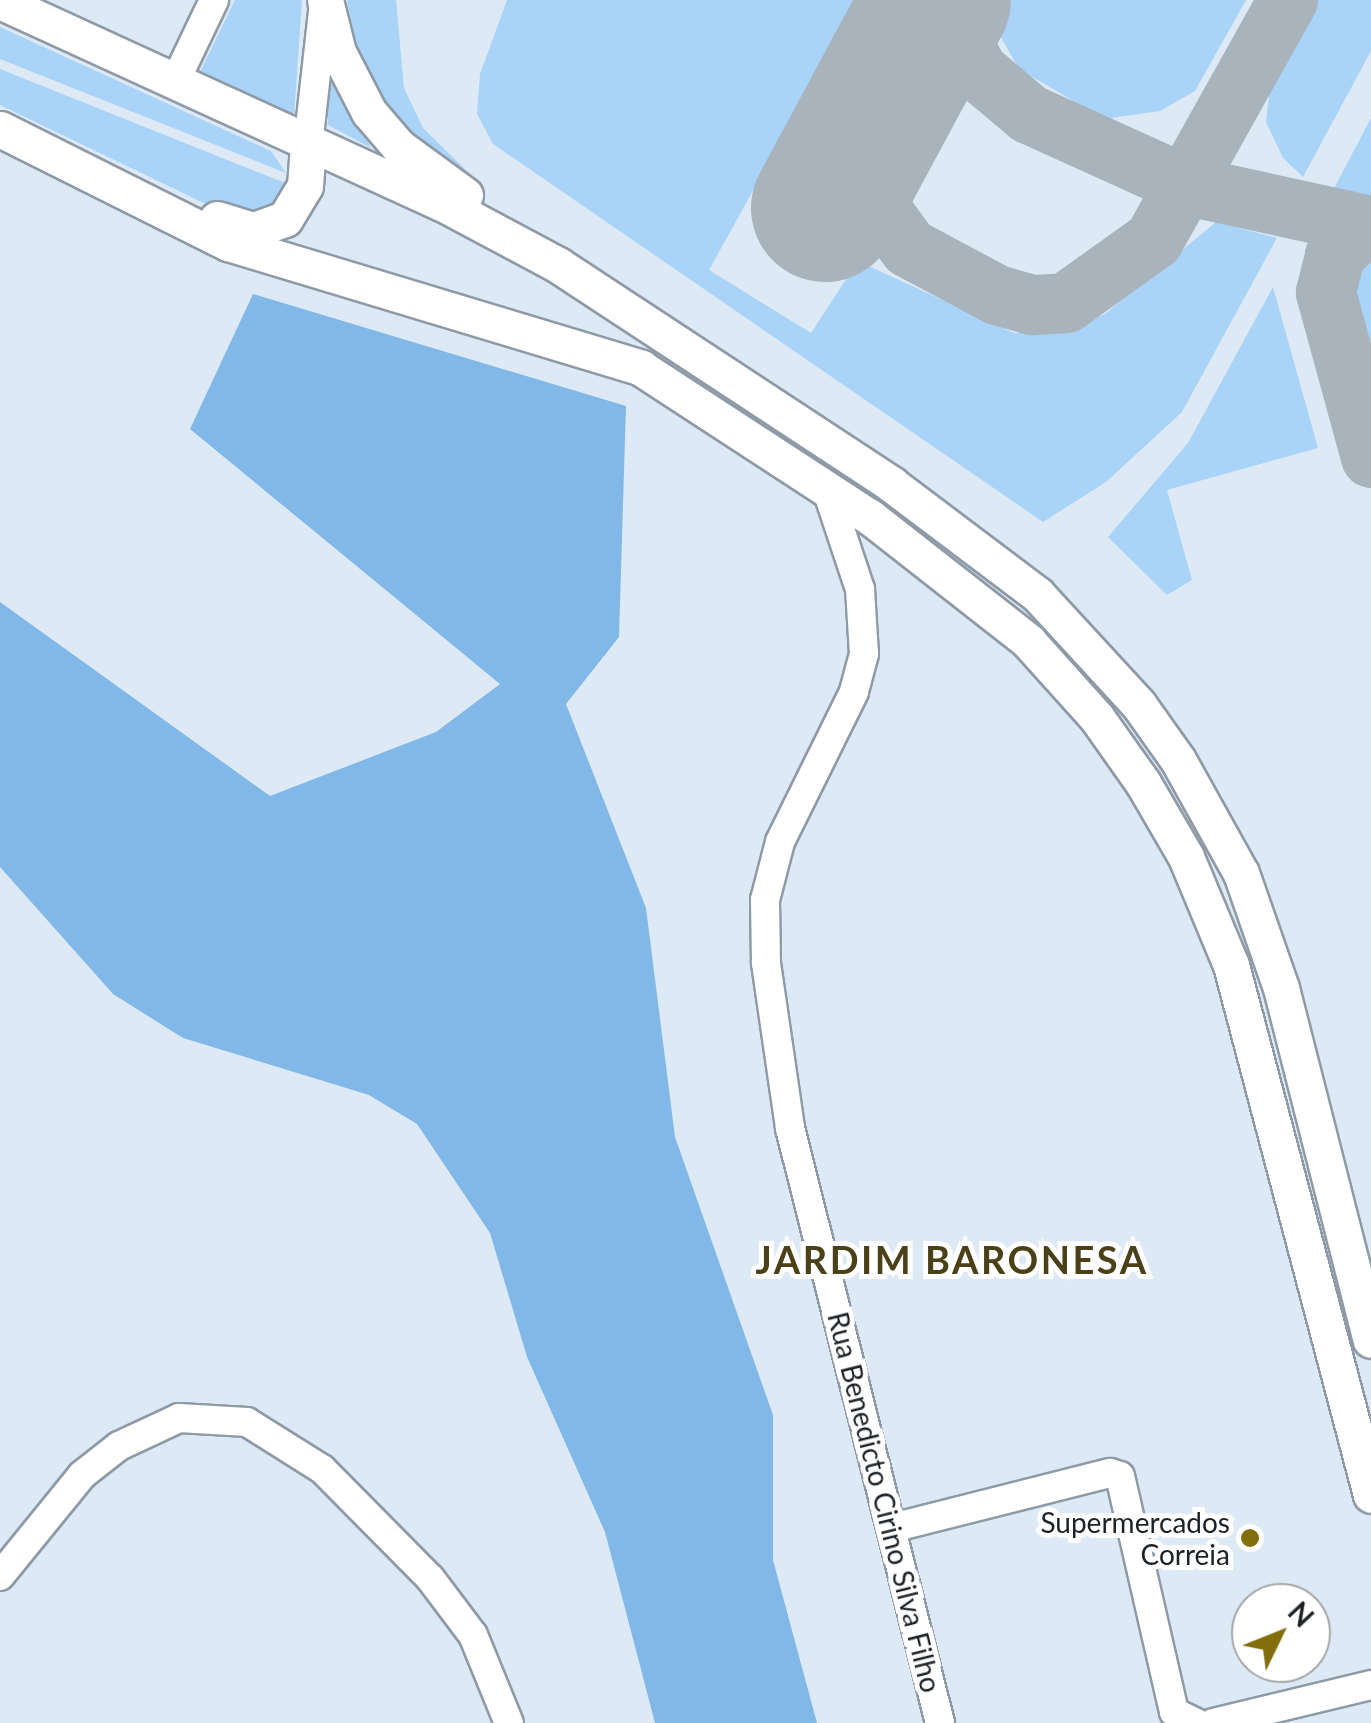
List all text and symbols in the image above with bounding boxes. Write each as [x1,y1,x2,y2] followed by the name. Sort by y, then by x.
[755,1237,1149,1283] district label: JARDIM BARONESA
[821,1308,949,1696] street label: Rua Benedicto Cirino Silva Filho
[1040,1505,1230,1571] place label: Supermercados Correia
[1239,1527,1261,1549] marker: Supermercados Correia
[1231,1583,1331,1683] north arrow
[1282,1594,1321,1633] text: N

